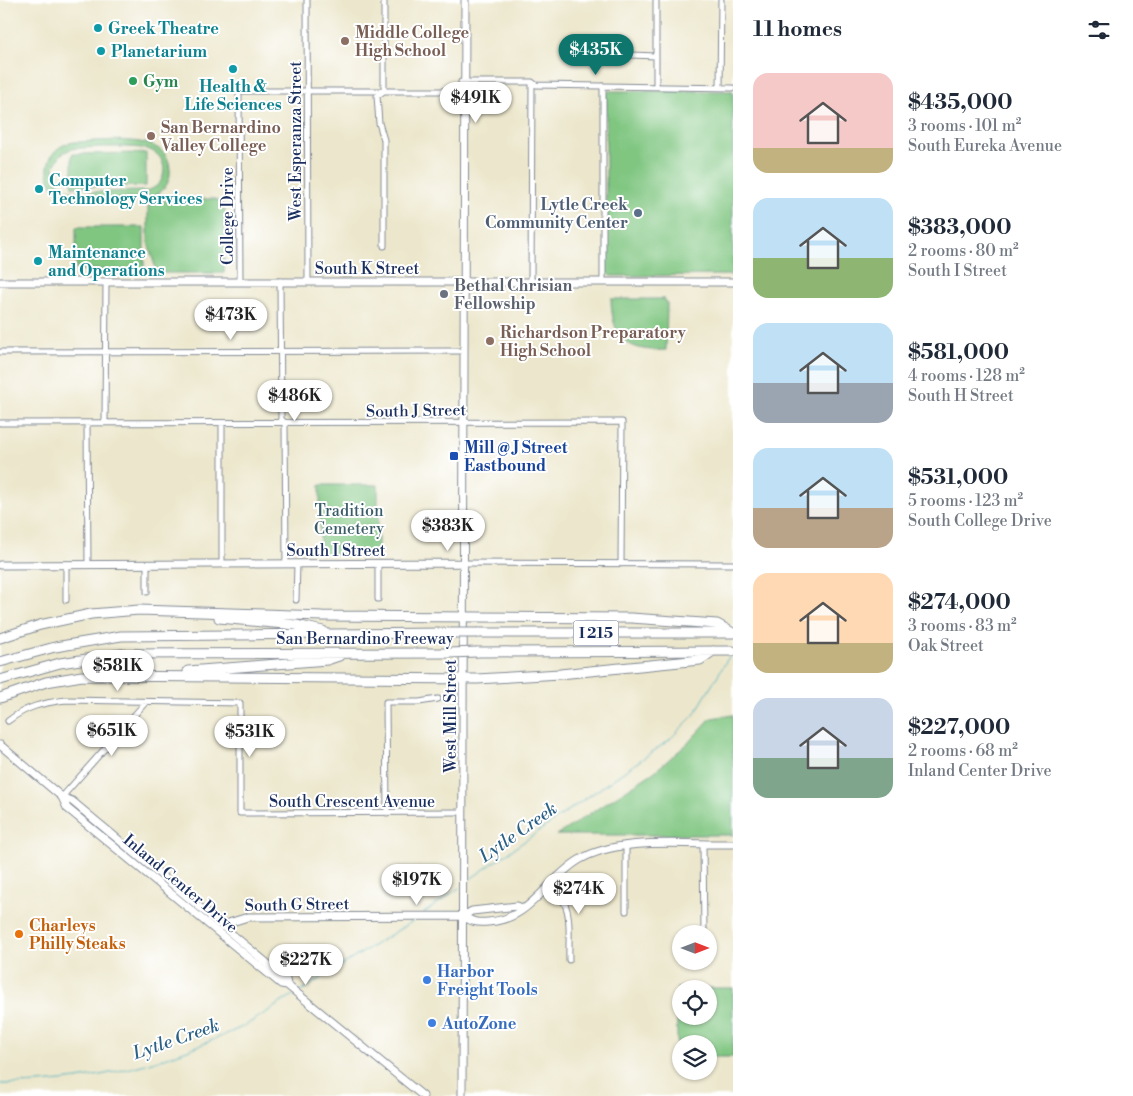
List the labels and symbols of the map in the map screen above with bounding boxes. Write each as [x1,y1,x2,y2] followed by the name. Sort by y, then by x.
[108,19,219,39] place label: Greek Theatre
[92,22,104,34] marker: Greek Theatre
[355,23,470,61] place label: Middle College High School
[561,34,631,76] pin: $435K
[339,35,351,47] marker: Middle College High School
[111,42,208,62] place label: Planetarium
[95,45,107,57] marker: Planetarium
[286,61,306,222] street label: West Esperanza Street
[227,63,239,75] marker: Health & Life Sciences
[143,72,179,92] place label: Gym
[127,75,139,87] marker: Gym
[184,77,282,115] place label: Health & Life Sciences
[441,82,511,124] pin: $491K
[160,118,281,156] place label: San Bernardino Valley College
[145,130,157,142] marker: San Bernardino Valley College
[218,167,238,265] street label: College Drive
[49,171,202,209] place label: Computer Technology Services
[33,183,45,195] marker: Computer Technology Services
[485,195,629,233] place label: Lytle Creek Community Center
[632,207,644,219] marker: Lytle Creek Community Center
[48,243,165,281] place label: Maintenance and Operations
[32,255,44,267] marker: Maintenance and Operations
[315,259,420,279] street label: South K Street
[454,276,572,314] place label: Bethal Chrisian Fellowship
[438,288,450,300] marker: Bethal Chrisian Fellowship
[196,298,266,341] pin: $473K
[500,323,687,361] place label: Richardson Preparatory High School
[484,335,496,347] marker: Richardson Preparatory High School
[260,380,330,422] pin: $486K
[366,400,467,422] street label: South J Street
[464,438,568,476] place label: Mill @ J Street Eastbound
[448,450,460,462] marker: Mill @ J Street Eastbound
[314,501,384,539] park label: Tradition Cemetery
[413,510,483,552] pin: $383K
[287,541,386,561] street label: South I Street
[574,620,618,646] road number: I 215
[276,629,454,649] street label: San Bernardino Freeway
[83,650,153,692] pin: $581K
[441,659,461,774] street label: West Mill Street
[77,714,147,757] pin: $651K
[215,716,285,758] pin: $531K
[269,792,435,812] street label: South Crescent Avenue
[474,797,562,868] water label: Lytle Creek
[119,830,242,938] street label: Inland Center Drive
[382,864,452,906] pin: $197K
[544,872,614,915] pin: $274K
[245,894,350,916] street label: South G Street
[29,916,126,954] place label: Charleys Philly Steaks
[672,925,718,970] north arrow
[13,928,25,940] marker: Charleys Philly Steaks
[271,944,341,986] pin: $227K
[437,962,538,1000] place label: Harbor Freight Tools
[421,974,433,986] marker: Harbor Freight Tools
[129,1014,222,1065] water label: Lytle Creek
[441,1014,517,1034] place label: AutoZone
[426,1017,438,1029] marker: AutoZone

